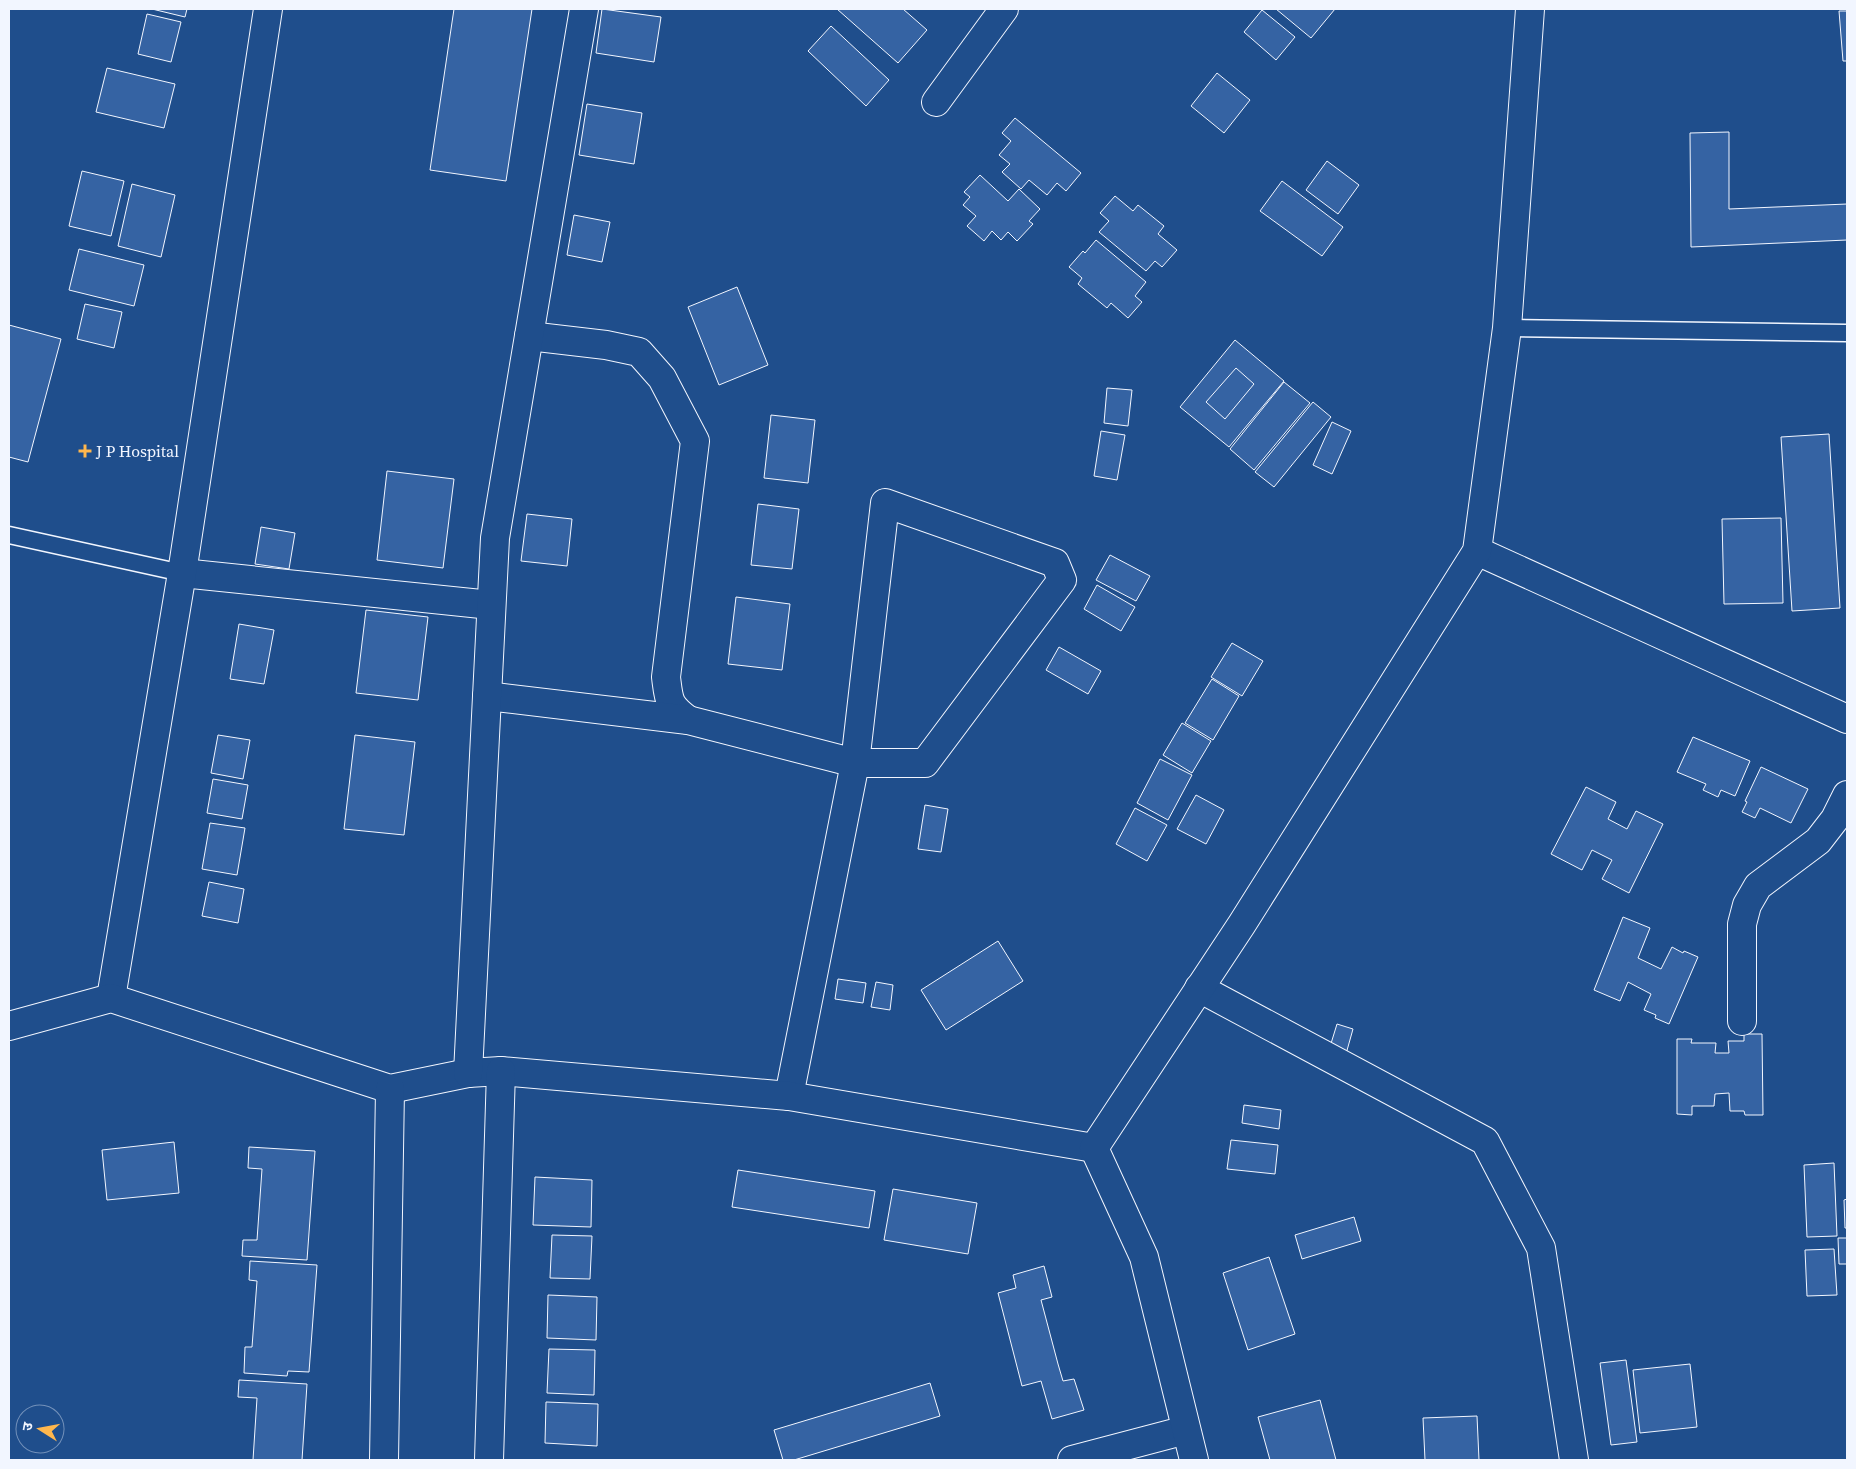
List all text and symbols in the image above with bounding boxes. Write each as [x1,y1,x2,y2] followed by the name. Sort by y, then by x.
[95,440,179,462] place label: J P Hospital
[78,444,92,458] marker: J P Hospital
[15,1404,65,1454] north arrow
[17,1420,38,1432] text: उ

